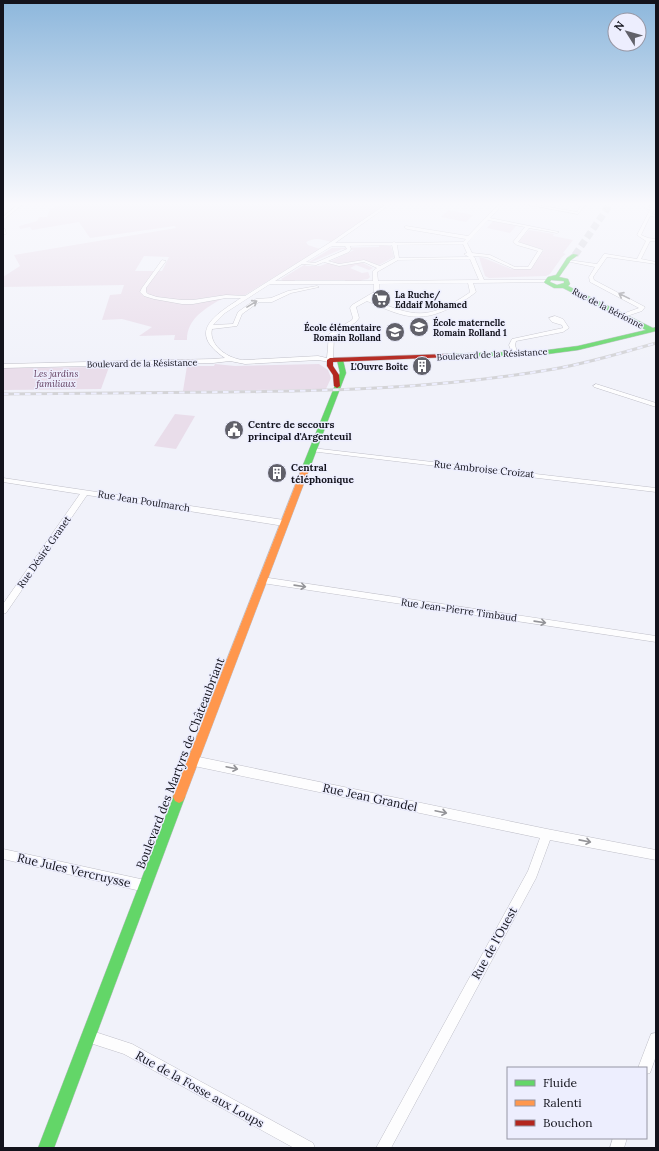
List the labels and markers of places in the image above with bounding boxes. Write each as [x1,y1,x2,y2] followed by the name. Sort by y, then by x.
[370,288,392,310] supermarket icon: La Ruche/ Eddaif Mohamed
[395,289,468,310] place label: La Ruche/ Eddaif Mohamed
[408,316,430,338] school or university icon: École maternelle Romain Rolland 1
[433,316,507,338] place label: École maternelle Romain Rolland 1
[304,321,382,343] place label: École élémentaire Romain Rolland
[384,321,406,343] school or university icon: École élémentaire Romain Rolland
[411,355,433,377] building icon: L'Ouvre Boîte
[350,361,408,372] place label: L'Ouvre Boîte
[248,418,352,443] place label: Centre de secours principal d'Argenteuil
[223,419,245,441] public building icon: Centre de secours principal d'Argenteuil
[291,461,354,486] place label: Central téléphonique
[266,462,288,484] building icon: Central téléphonique

